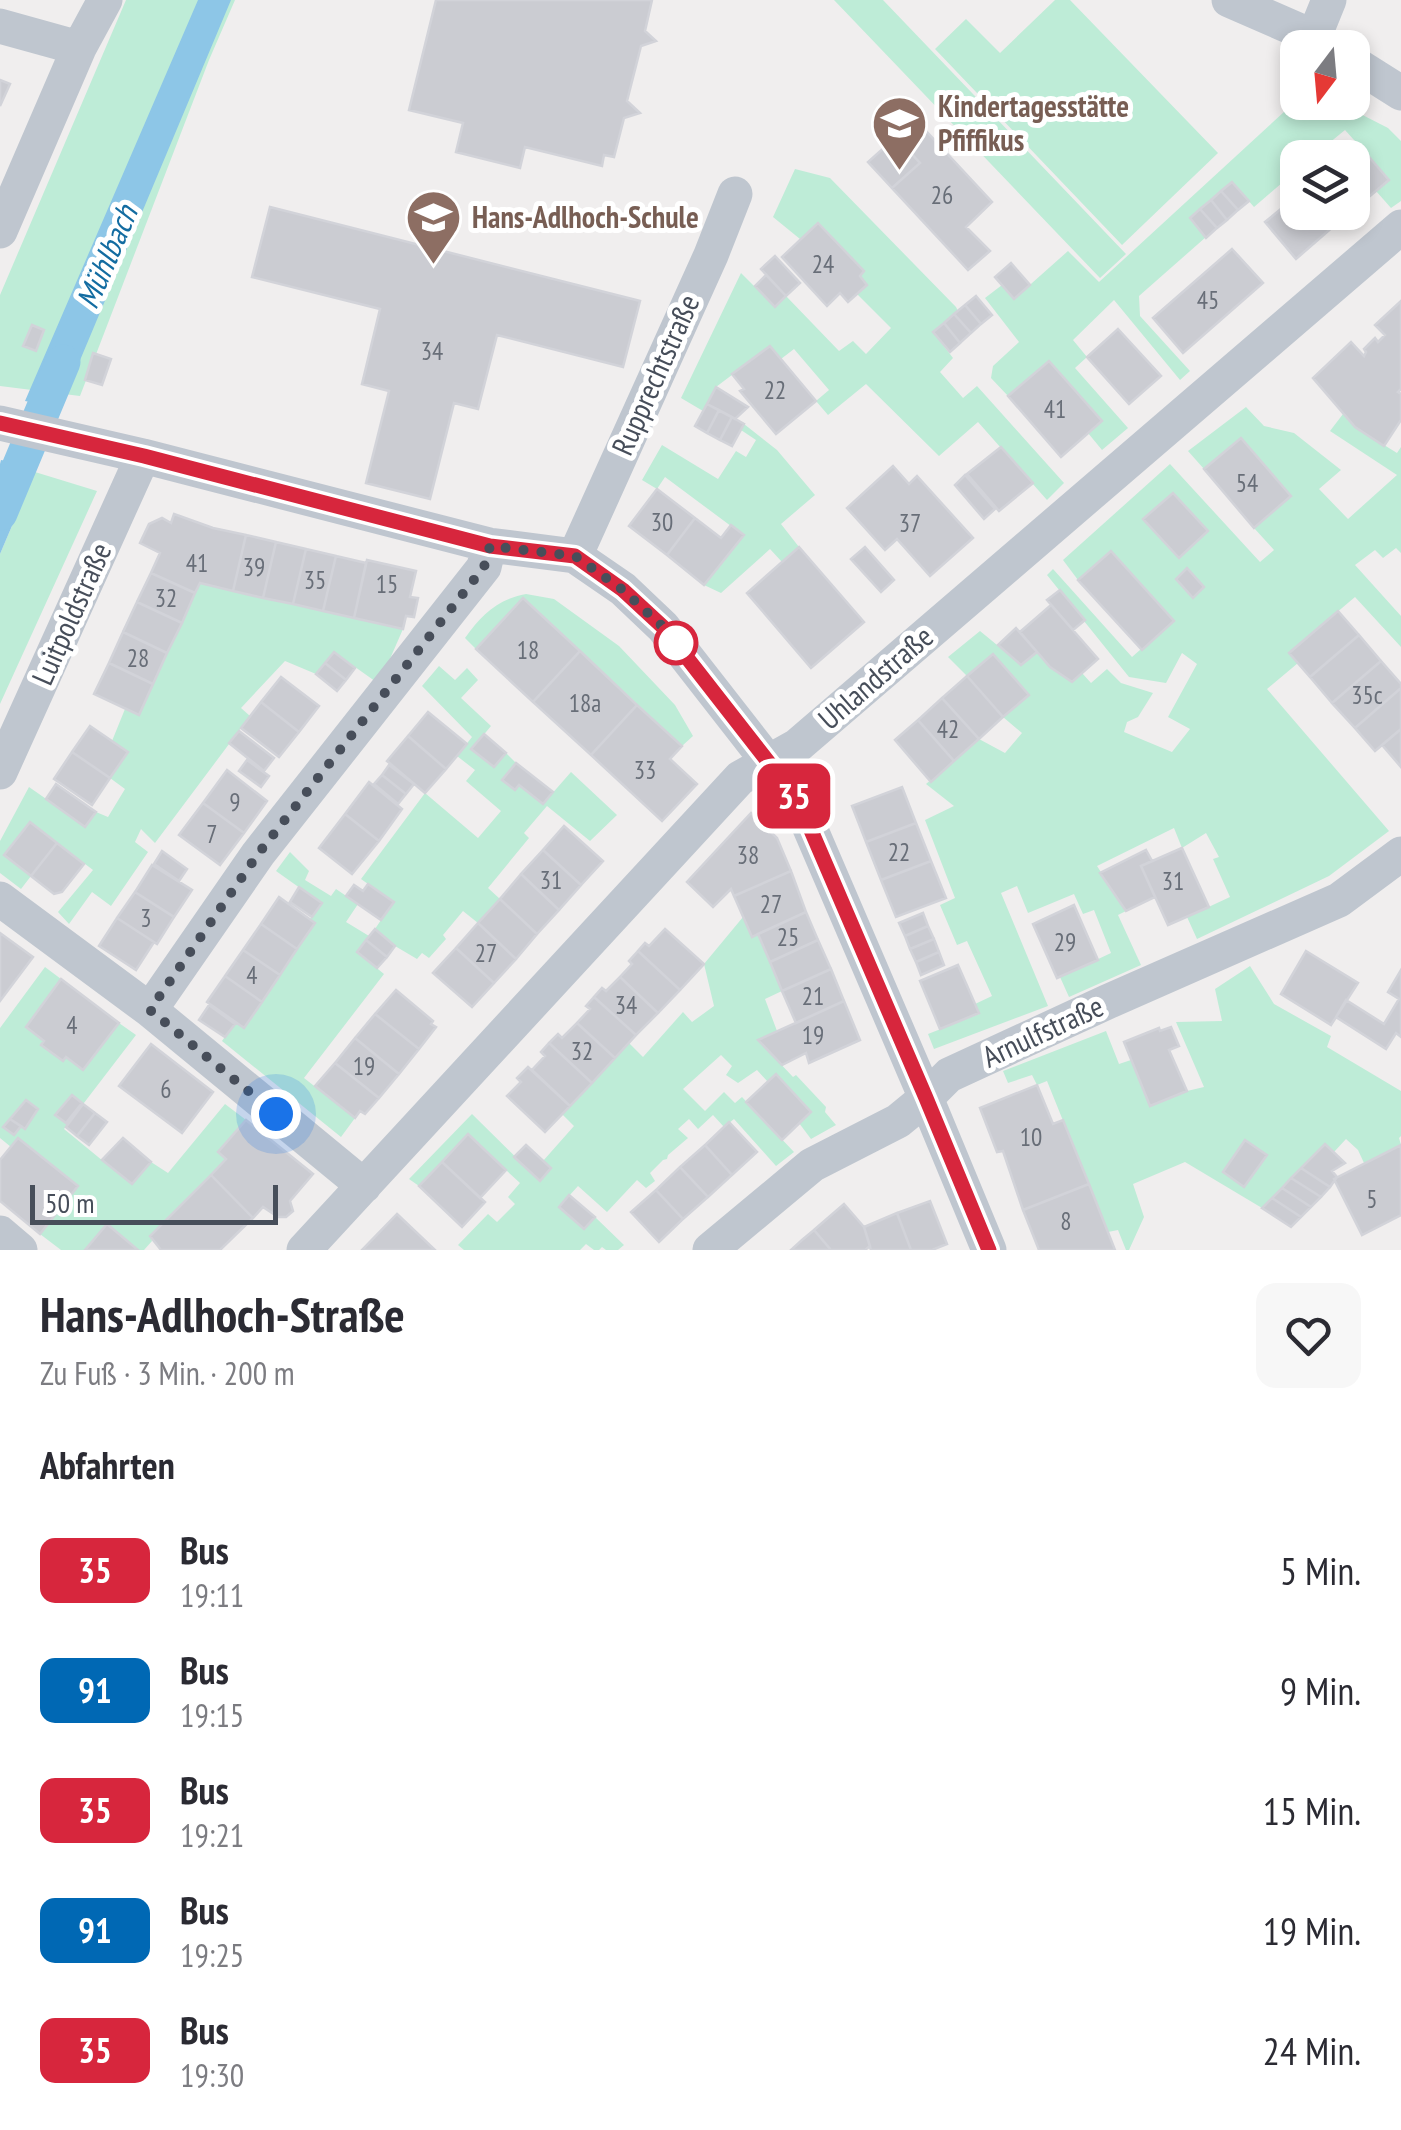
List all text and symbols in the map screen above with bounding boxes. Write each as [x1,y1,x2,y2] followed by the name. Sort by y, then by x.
[1280,30,1370,120] north arrow
[1280,30,1370,230] map controls
[938,86,1129,159] place label: Kindertagesstätte Pfiffikus
[869,94,929,173] school or university icon: Kindertagesstätte Pfiffikus
[1280,140,1370,230] button: layers
[931,179,953,211] house number: 26
[403,188,463,267] school or university icon: Hans-Adlhoch-Schule
[66,197,147,315] water label: Mühlbach
[472,197,699,236] place label: Hans-Adlhoch-Schule
[812,248,834,280] house number: 24
[1197,284,1219,316] house number: 45
[602,288,707,461] street label: Rupprechtstraße
[421,335,443,367] house number: 34
[764,374,786,406] house number: 22
[1044,393,1066,425] house number: 41
[1236,467,1258,499] house number: 54
[651,506,673,538] house number: 30
[899,507,921,539] house number: 37
[22,536,119,691] street label: Luitpoldstraße
[186,547,208,579] house number: 41
[243,551,265,583] house number: 39
[304,564,326,596] house number: 35
[376,568,398,600] house number: 15
[155,582,177,614] house number: 32
[810,616,940,737] street label: Uhlandstraße
[655,622,697,664] unlabelled marker
[517,634,539,666] house number: 18
[127,642,149,674] house number: 28
[1351,679,1383,711] house number: 35c
[569,687,601,719] house number: 18a
[937,713,959,745] house number: 42
[634,754,656,786] house number: 33
[749,764,839,828] line badge: 35
[777,773,811,819] text: 35
[229,786,241,818] house number: 9
[206,818,218,850] house number: 7
[888,836,910,868] house number: 22
[737,839,759,871] house number: 38
[540,864,562,896] house number: 31
[1162,865,1184,897] house number: 31
[760,888,782,920] house number: 27
[140,902,152,934] house number: 3
[777,921,799,953] house number: 25
[1054,926,1076,958] house number: 29
[475,937,497,969] house number: 27
[246,959,258,991] house number: 4
[802,980,824,1012] house number: 21
[976,986,1109,1076] street label: Arnulfstraße
[615,989,637,1021] house number: 34
[66,1009,78,1041] house number: 4
[802,1019,824,1051] house number: 19
[571,1035,593,1067] house number: 32
[353,1050,375,1082] house number: 19
[160,1073,172,1105] house number: 6
[251,1089,301,1139] your location
[1020,1121,1042,1153] house number: 10
[30,1180,278,1224] scale bar
[1366,1183,1378,1215] house number: 5
[45,1184,94,1221] text: 50 m
[1060,1205,1072,1237] house number: 8
[40,1283,405,1345] text: Hans-Adlhoch-Straße
[1256,1283,1361,1388] button: heart
[40,1352,295,1394] text: Zu Fuß · 3 Min. · 200 m
[40,1440,175,1489] text: Abfahrten
[180,1525,229,1574] text: Bus
[1280,1546,1361,1595] text: 5 Min.
[78,1547,112,1593] text: 35
[180,1574,244,1616] text: 19:11
[180,1645,229,1694] text: Bus
[1280,1666,1361,1715] text: 9 Min.
[78,1667,112,1713] text: 91
[180,1694,244,1736] text: 19:15
[180,1765,229,1814] text: Bus
[1263,1786,1361,1835] text: 15 Min.
[78,1787,112,1833] text: 35
[180,1814,244,1856] text: 19:21
[180,1885,229,1934] text: Bus
[1263,1906,1361,1955] text: 19 Min.
[78,1907,112,1953] text: 91
[180,1934,244,1976] text: 19:25
[180,2005,229,2054] text: Bus
[1263,2026,1361,2075] text: 24 Min.
[78,2027,112,2073] text: 35
[180,2054,244,2096] text: 19:30

